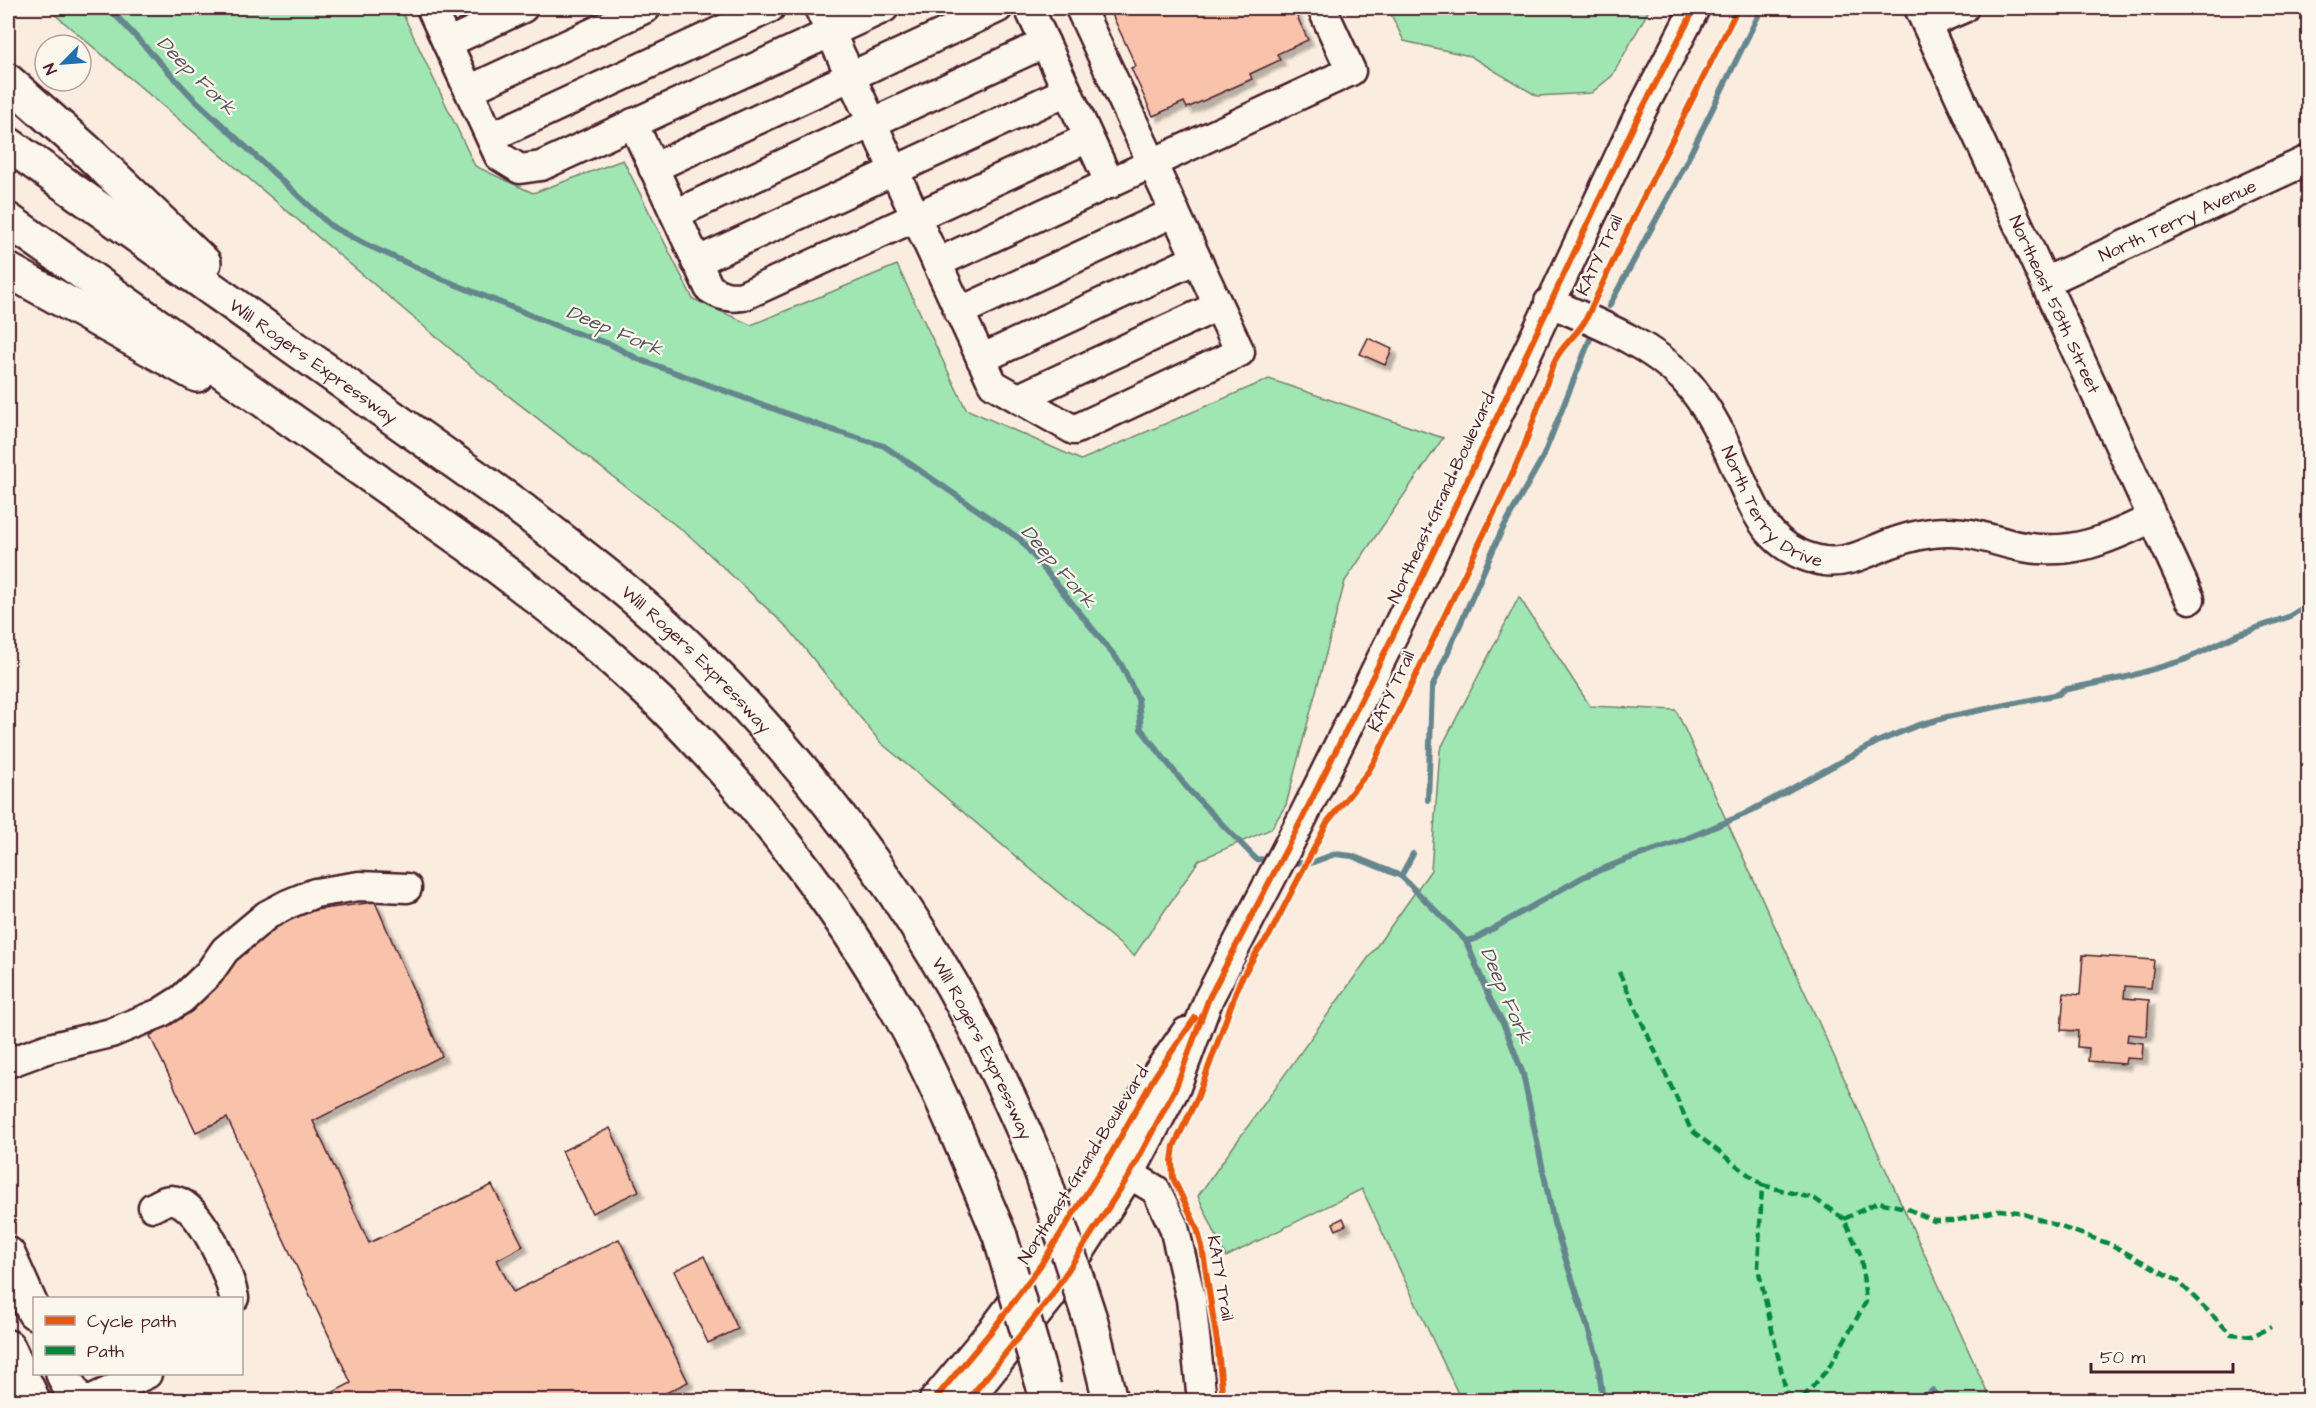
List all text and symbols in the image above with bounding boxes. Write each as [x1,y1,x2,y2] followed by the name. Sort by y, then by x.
[150,30,243,122] water label: Deep Fork
[33,33,93,93] north arrow
[38,60,62,78] text: N
[2095,174,2261,268] street label: North Terry Avenue
[1570,211,1629,300] street label: KATY Trail
[2003,211,2106,398] street label: Northeast 58th Street
[224,293,403,431] street label: Will Rogers Expressway
[562,298,668,364] water label: Deep Fork
[1382,389,1501,607] street label: Northeast Grand Boulevard
[1715,442,1825,574] street label: North Terry Drive
[1014,519,1103,615] water label: Deep Fork
[616,580,777,740] street label: Will Rogers Expressway
[1362,647,1421,736] street label: KATY Trail
[1473,943,1539,1049] water label: Deep Fork
[925,953,1038,1144] street label: Will Rogers Expressway
[1012,1061,1155,1269] street label: Northeast Grand Boulevard
[1201,1233,1240,1323] street label: KATY Trail
[33,1297,243,1375] legend
[87,1309,176,1335] text: Cycle path
[2091,1336,2234,1374] scale bar
[87,1339,124,1364] text: Path
[2100,1345,2145,1370] text: 50 m

